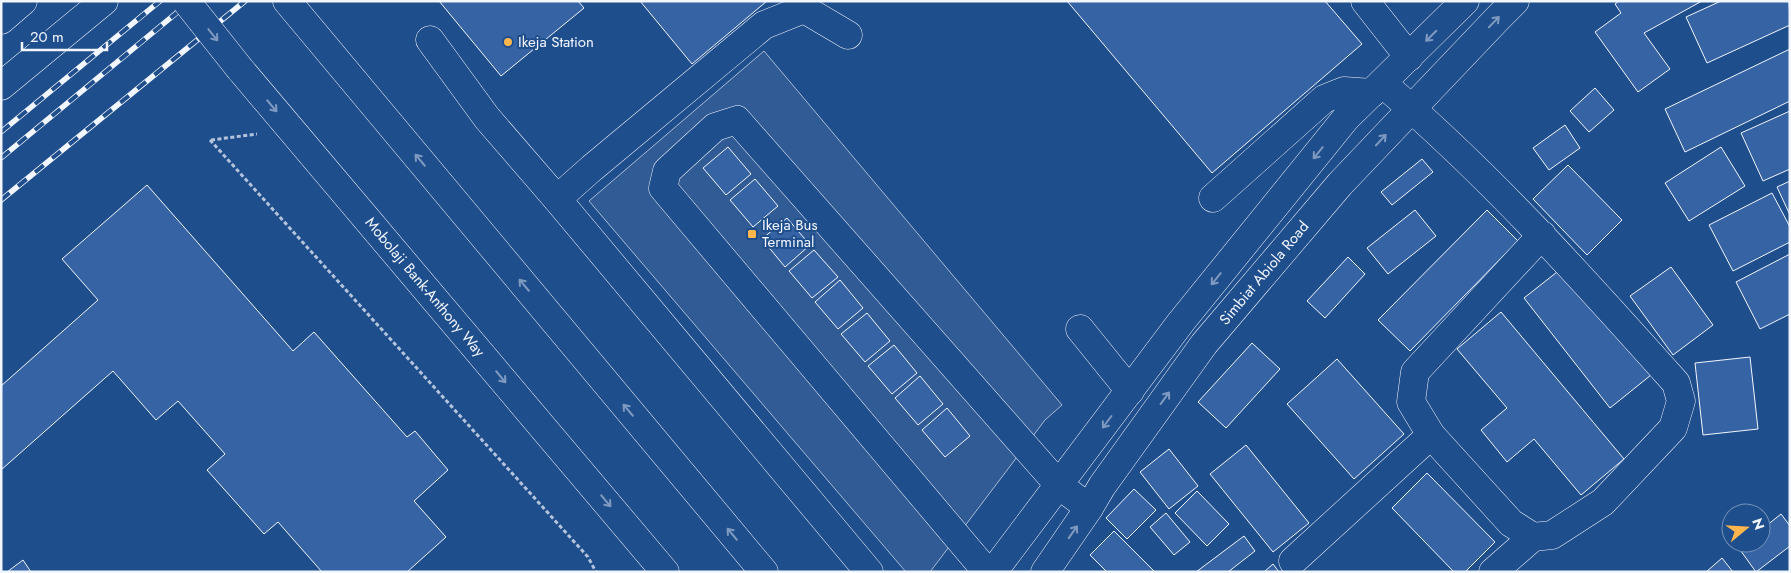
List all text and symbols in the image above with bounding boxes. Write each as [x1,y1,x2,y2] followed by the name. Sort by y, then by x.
[1487,16,1500,28] one-way arrow
[22,20,108,52] scale bar
[30,26,64,48] text: 20 m
[207,28,218,41] one-way arrow
[1425,29,1437,42] one-way arrow
[518,31,594,53] place label: Ikeja Station
[502,36,514,48] marker: Ikeja Station
[266,100,277,113] one-way arrow
[1375,133,1387,146] one-way arrow
[1313,146,1324,159] one-way arrow
[414,154,425,167] one-way arrow
[360,212,490,362] street label: Mobolaji Bank-Anthony Way
[762,214,818,253] place label: Ikeja Bus Terminal
[1214,216,1314,330] street label: Simbiat Abiola Road
[746,228,758,240] marker: Ikeja Bus Terminal
[1211,272,1222,285] one-way arrow
[519,279,530,292] one-way arrow
[495,371,507,384] one-way arrow
[1160,391,1170,405] one-way arrow
[623,403,634,416] one-way arrow
[1101,415,1112,428] one-way arrow
[600,495,612,508] one-way arrow
[1721,503,1771,553] north arrow
[1747,516,1770,532] text: N
[1068,525,1078,539] one-way arrow
[727,528,738,541] one-way arrow

